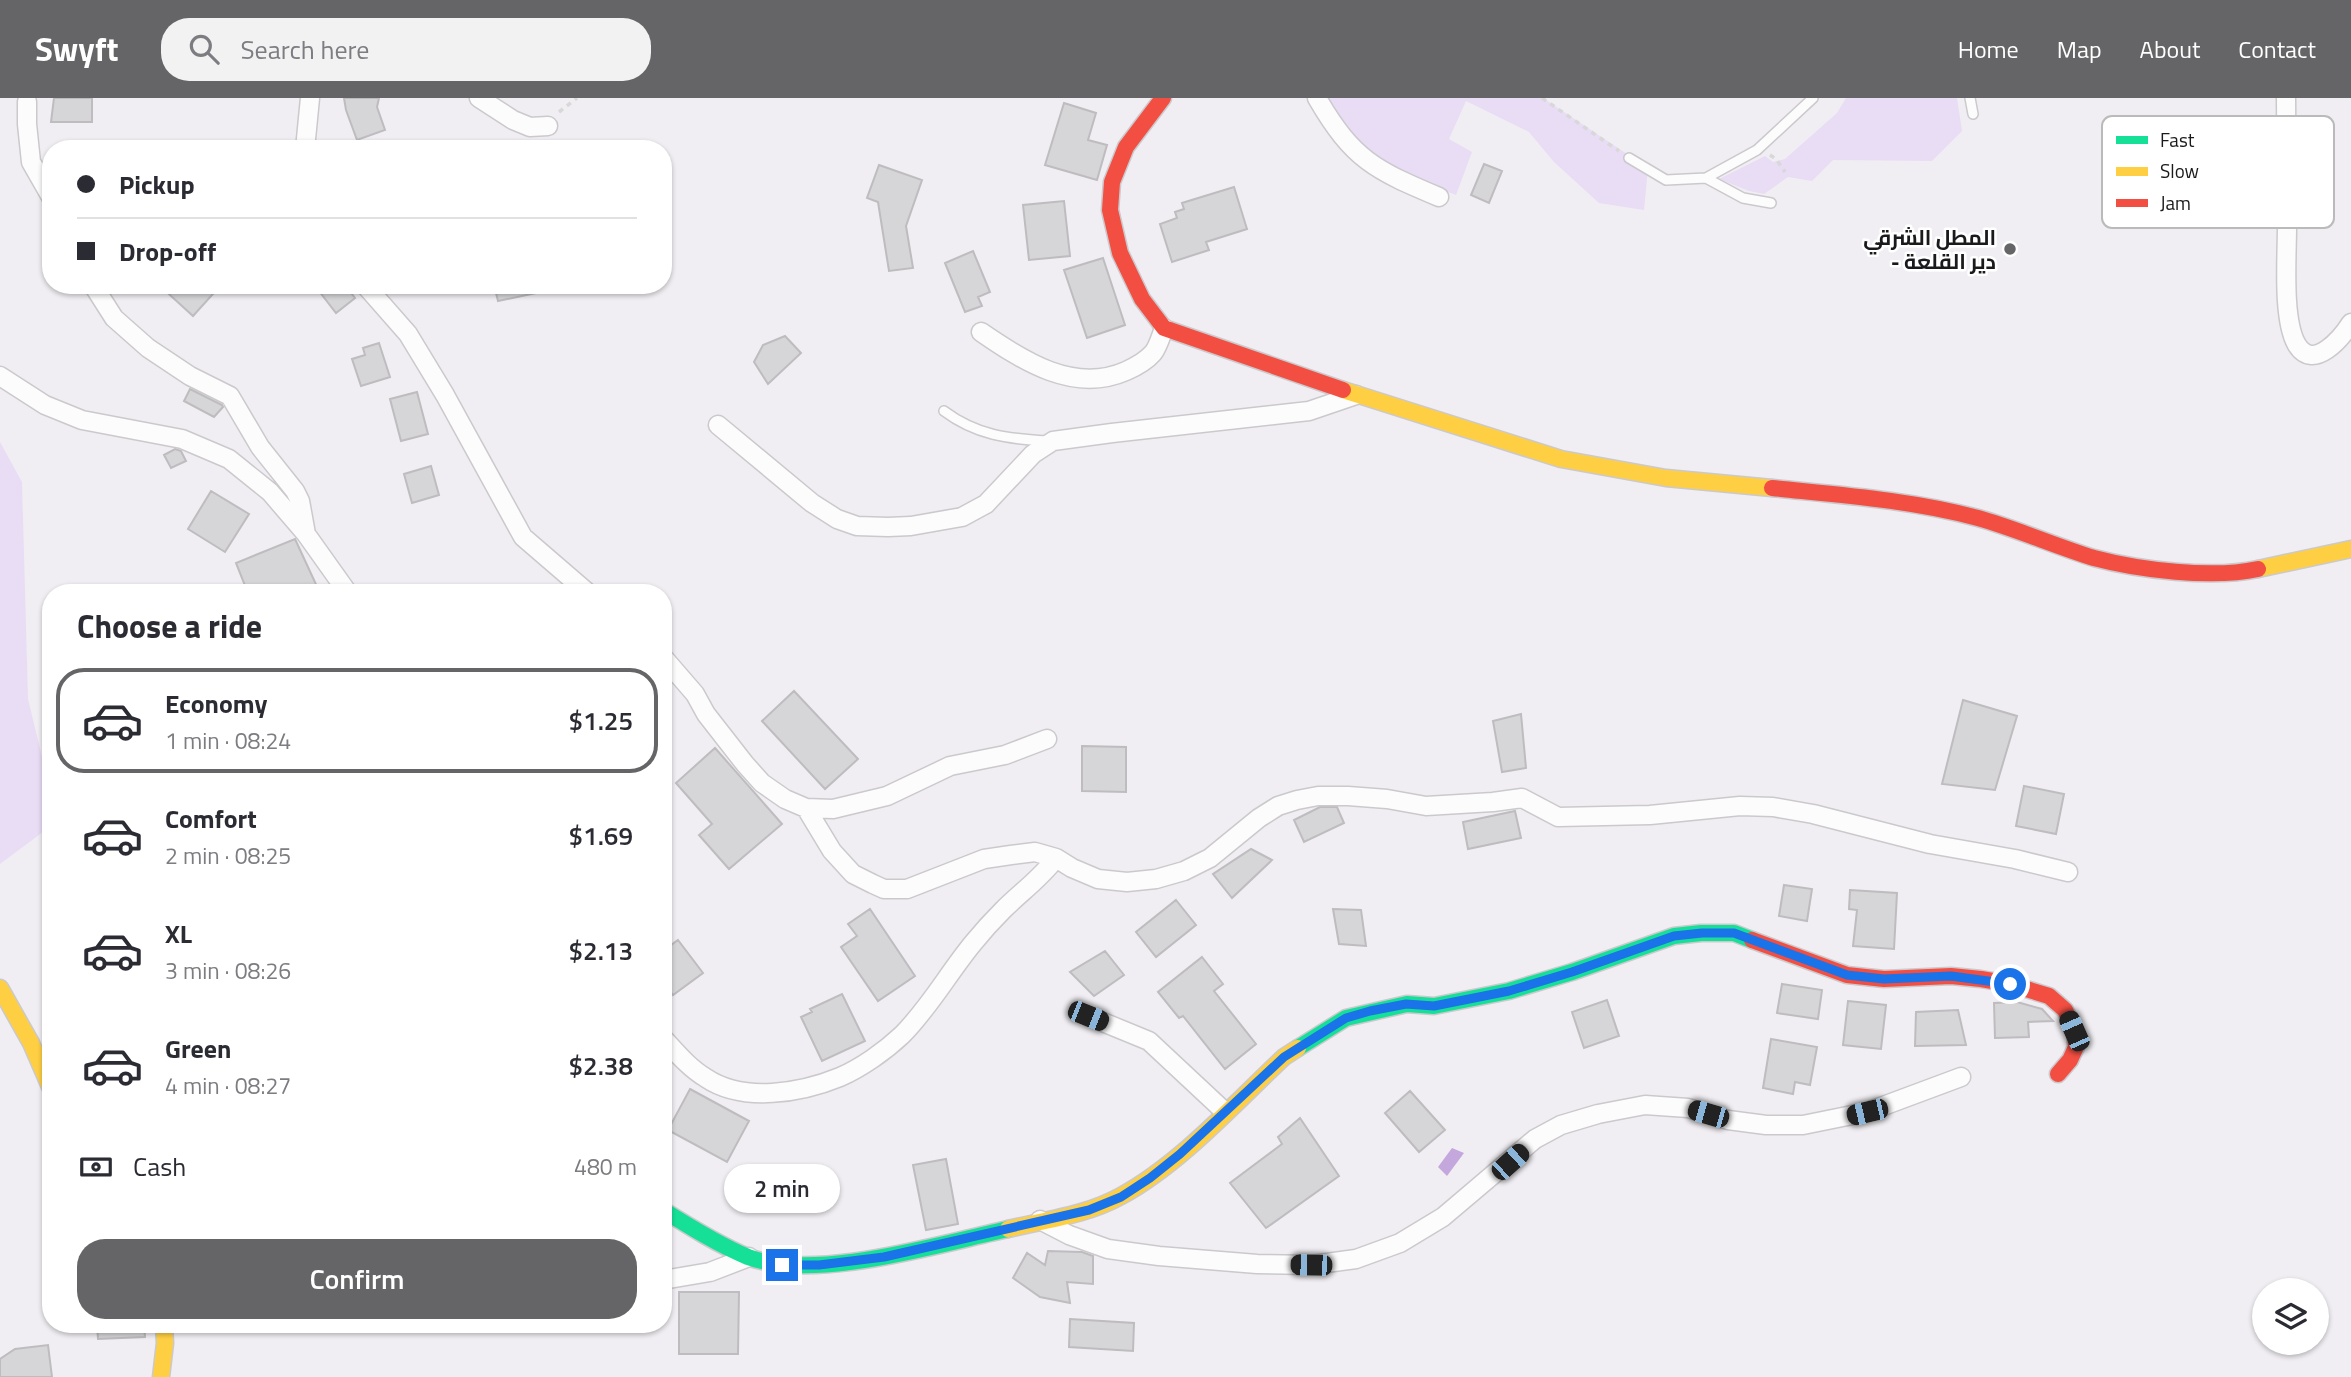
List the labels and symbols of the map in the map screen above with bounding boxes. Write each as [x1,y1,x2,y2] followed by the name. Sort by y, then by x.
[2102,116,2334,228] legend
[2160,125,2195,154] text: Fast
[2160,156,2199,185] text: Slow
[2160,188,2191,217] text: Jam
[1863,221,1996,277] place label: المطل الشرقي - دير القلعة
[2002,241,2018,257] marker: المطل الشرقي - دير القلعة
[1994,968,2026,1000] route start
[1065,998,1112,1034] car
[2056,1008,2093,1054] car
[1845,1097,1890,1127] car
[1685,1098,1732,1130] car
[1488,1140,1533,1184] car
[724,1164,840,1212] callout: 2 min
[766,1249,798,1281] route end
[1290,1254,1333,1276] car

